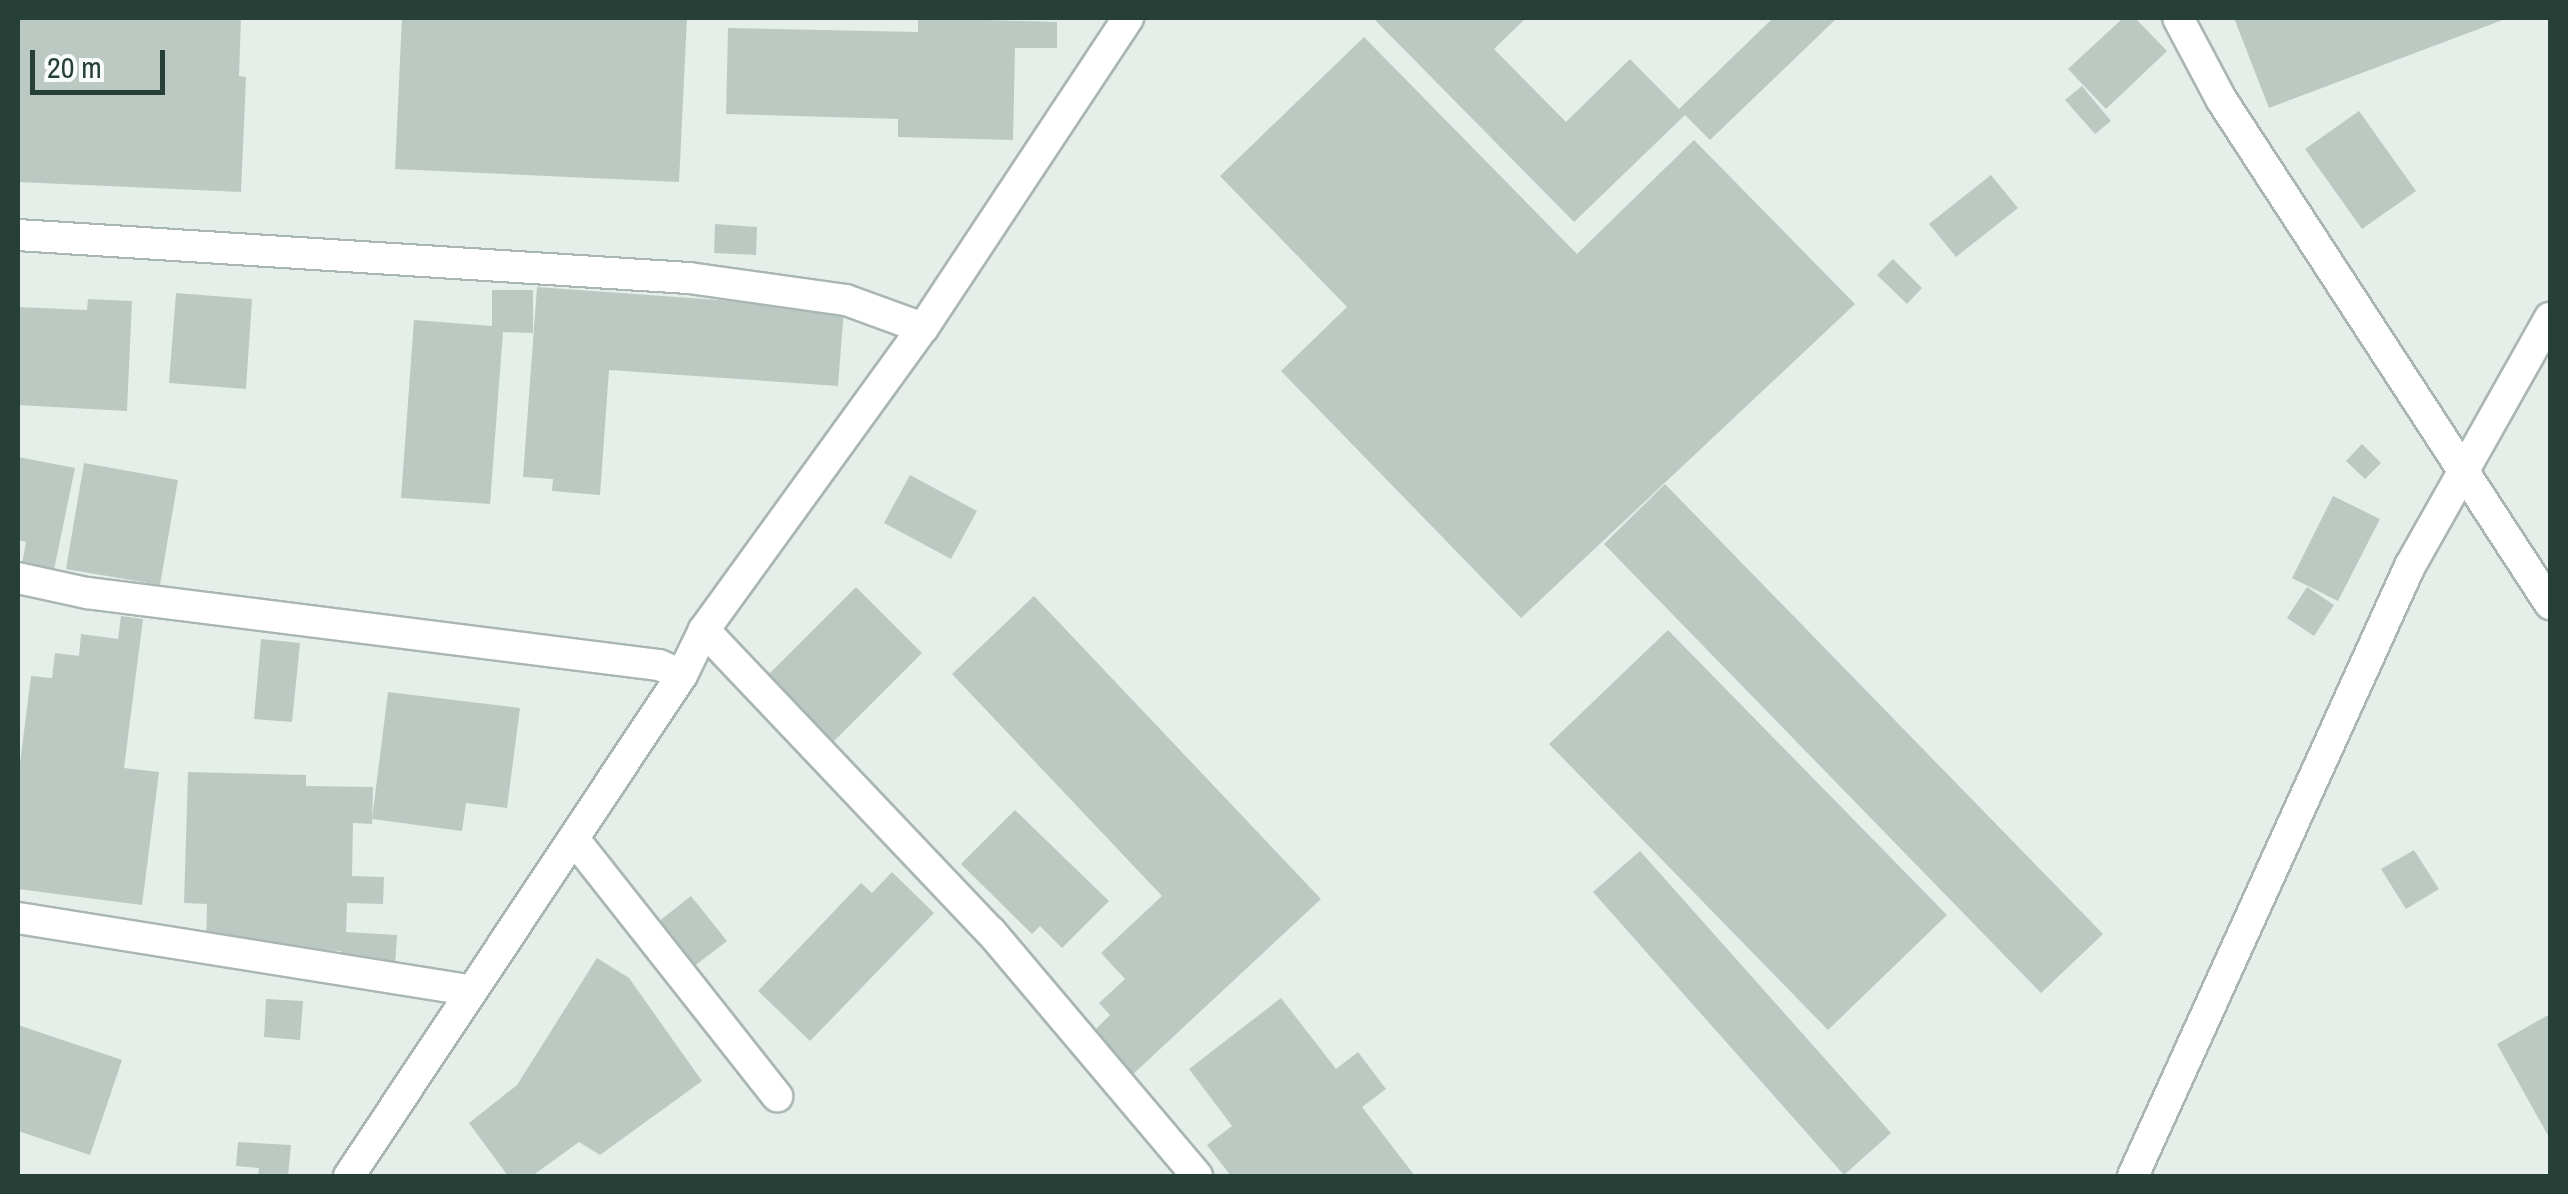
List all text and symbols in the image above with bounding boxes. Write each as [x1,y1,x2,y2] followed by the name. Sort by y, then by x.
[35,30,170,92] scale bar
[47,47,102,87] text: 20 m

